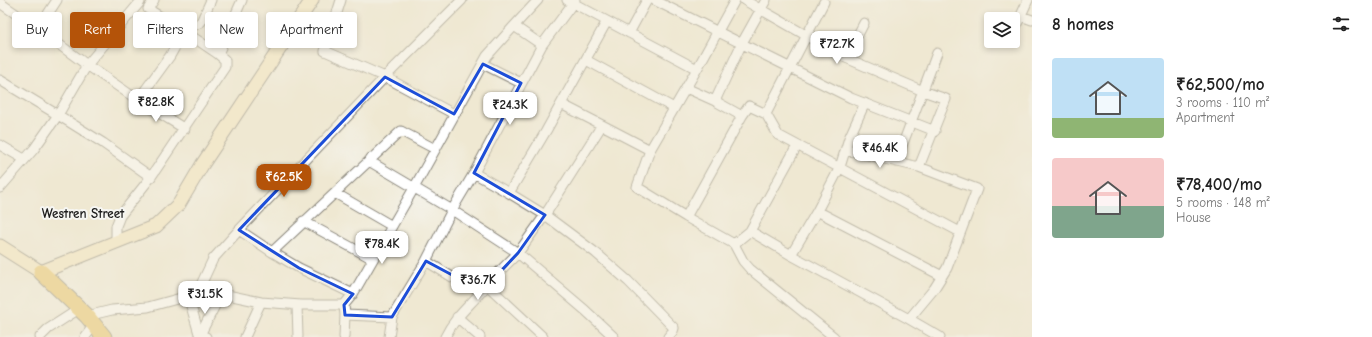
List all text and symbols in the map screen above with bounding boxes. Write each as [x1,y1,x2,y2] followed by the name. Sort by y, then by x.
[12,12,62,48] chip: Buy
[70,12,125,48] chip: Rent
[133,12,197,48] chip: Filters
[205,12,258,48] chip: New
[266,12,357,48] chip: Apartment
[984,12,1020,48] map controls
[984,12,1020,48] button: layers
[1330,13,1352,35] icon: filters
[1052,15,1114,34] text: 8 homes
[804,31,870,65] pin: ₹72.7K
[819,36,855,51] text: ₹72.7K
[1084,74,1132,122] icon: home
[1176,75,1265,94] text: ₹62,500/mo
[123,89,189,123] pin: ₹82.8K
[477,92,543,126] pin: ₹24.3K
[138,94,174,109] text: ₹82.8K
[1176,95,1269,110] text: 3 rooms · 110 m²
[492,97,528,112] text: ₹24.3K
[1176,110,1234,125] text: Apartment
[847,135,913,169] pin: ₹46.4K
[862,140,898,155] text: ₹46.4K
[251,164,317,198] pin: ₹62.5K
[265,169,303,184] text: ₹62.5K
[1084,174,1132,222] icon: home
[1176,175,1262,194] text: ₹78,400/mo
[1176,195,1270,210] text: 5 rooms · 148 m²
[42,206,125,221] district label: Westren Street
[1176,210,1211,225] text: House
[349,231,415,265] pin: ₹78.4K
[364,236,400,251] text: ₹78.4K
[445,267,511,301] pin: ₹36.7K
[460,272,496,287] text: ₹36.7K
[172,281,238,315] pin: ₹31.5K
[187,286,223,301] text: ₹31.5K

